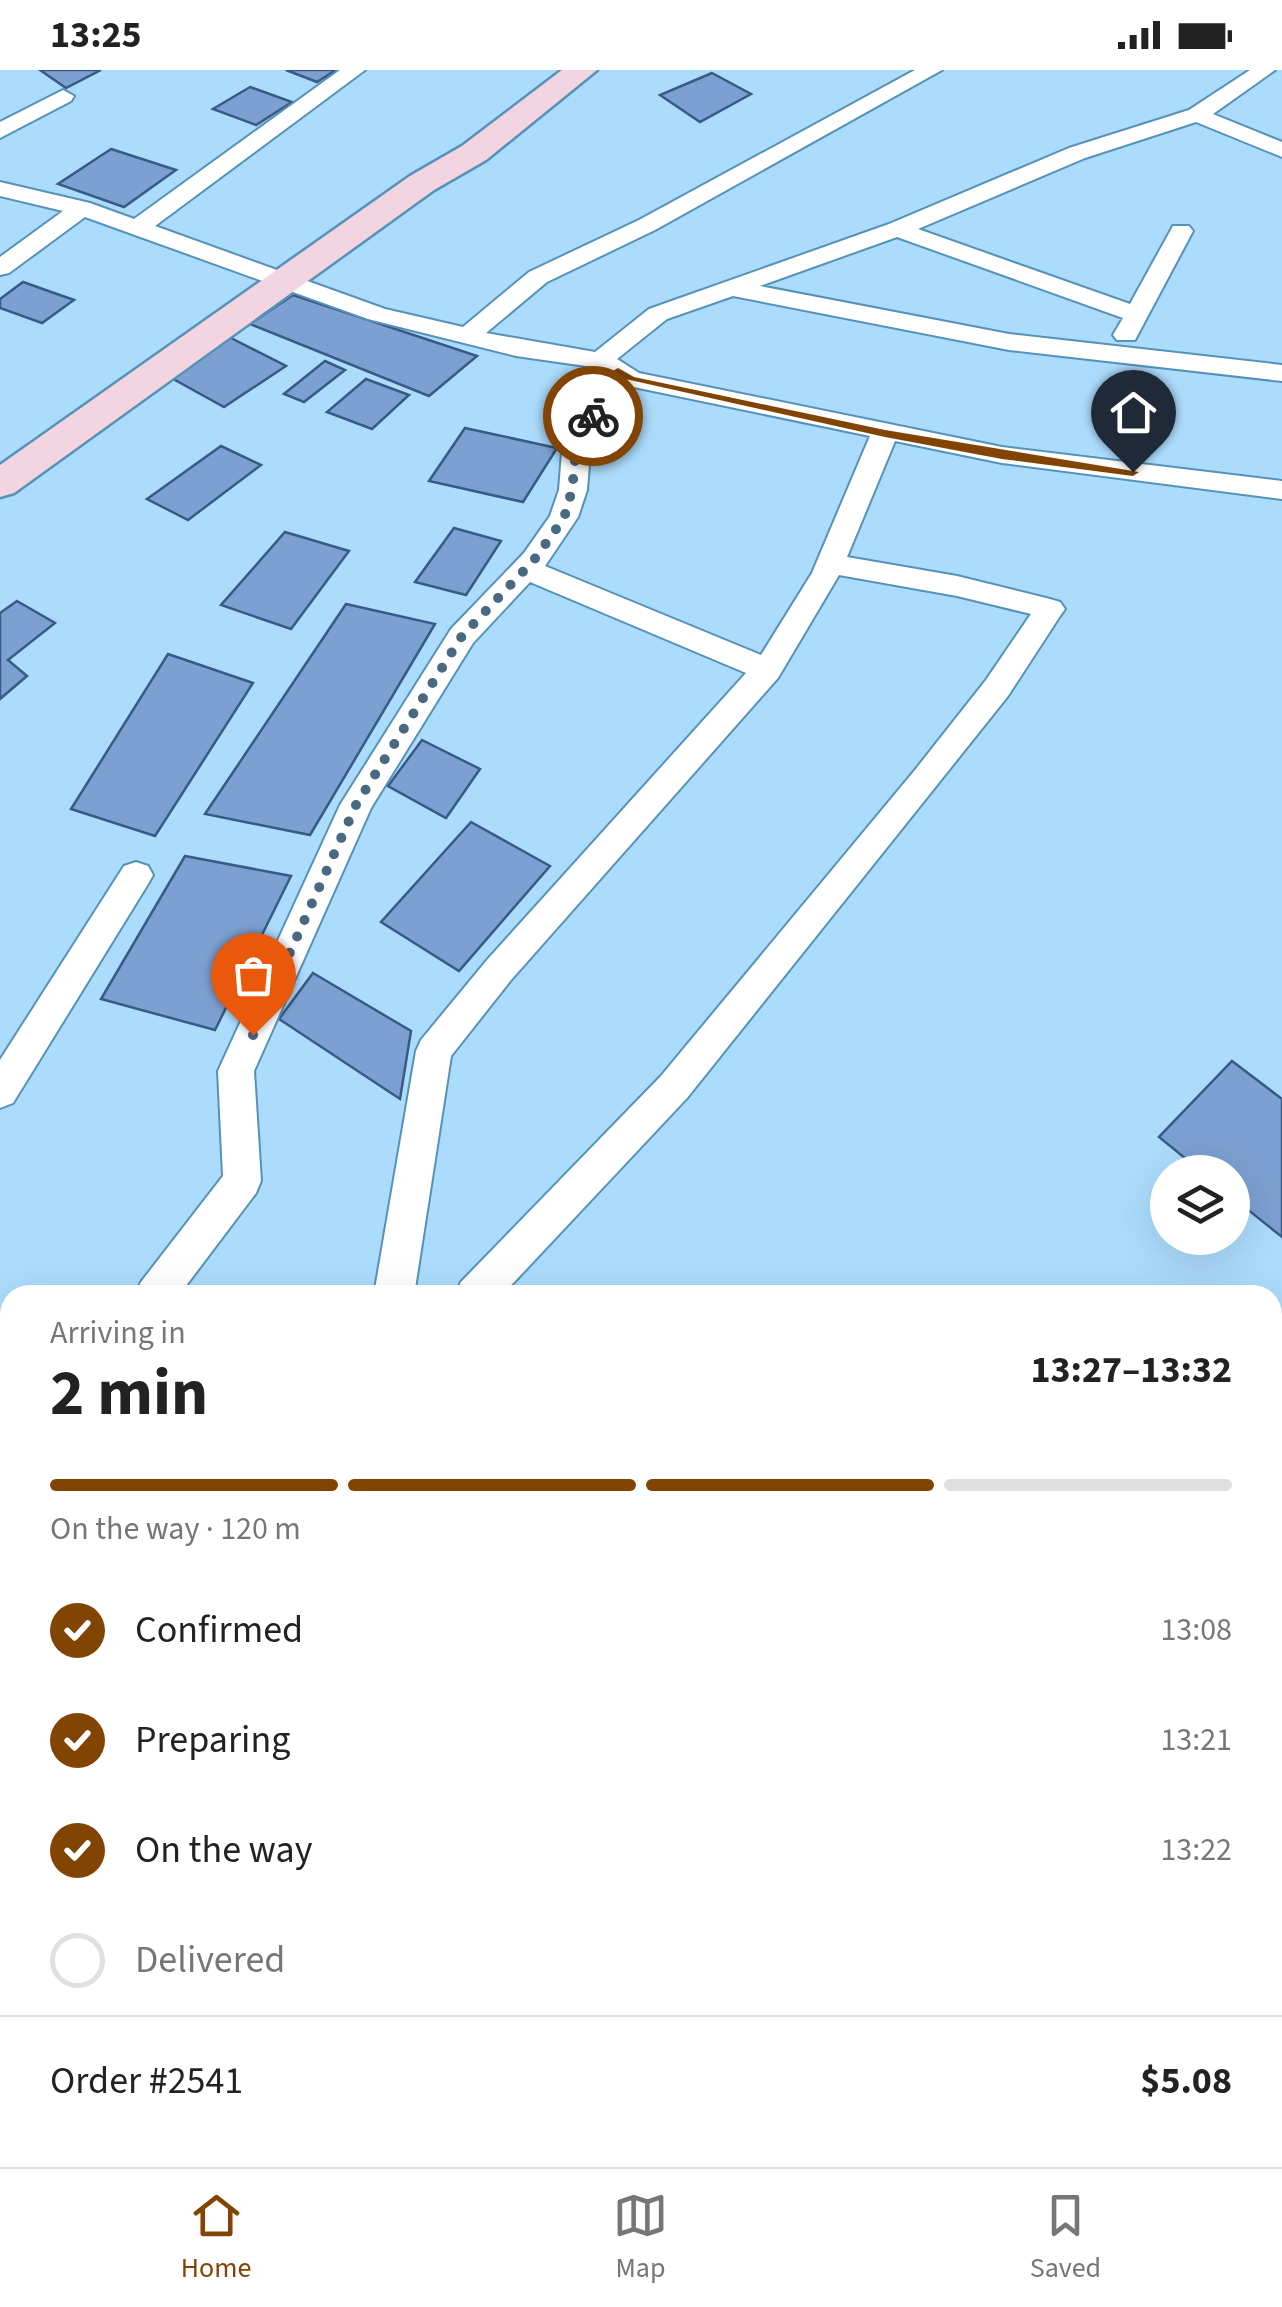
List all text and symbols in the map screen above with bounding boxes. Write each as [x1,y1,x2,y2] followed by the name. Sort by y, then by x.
[50,8,142,62] text: 13:25
[543,366,643,466] courier
[1091,370,1176,473] pin
[1106,385,1161,440] icon: home
[566,389,621,444] icon: bike
[211,933,296,1036] pin
[226,948,281,1003] icon: bag
[1150,1155,1250,1255] map controls
[1150,1155,1250,1255] button: layers
[50,1310,186,1356] text: Arriving in
[1030,1343,1232,1397] text: 13:27–13:32
[50,1347,208,1440] text: 2 min
[50,1506,301,1552] text: On the way · 120 m
[50,1603,105,1658] icon: check
[135,1603,303,1657] text: Confirmed
[1160,1607,1232,1653] text: 13:08
[50,1713,105,1768] icon: check
[135,1713,290,1767] text: Preparing
[1160,1717,1232,1763] text: 13:21
[50,1823,105,1878] icon: check
[135,1823,312,1877] text: On the way
[1160,1827,1232,1873] text: 13:22
[135,1933,285,1987] text: Delivered
[50,2054,243,2108] text: Order #2541
[1140,2054,1232,2108] text: $5.08
[181,2188,251,2288] tab: Home
[613,2188,668,2288] tab: Map
[1030,2188,1101,2288] tab: Saved

